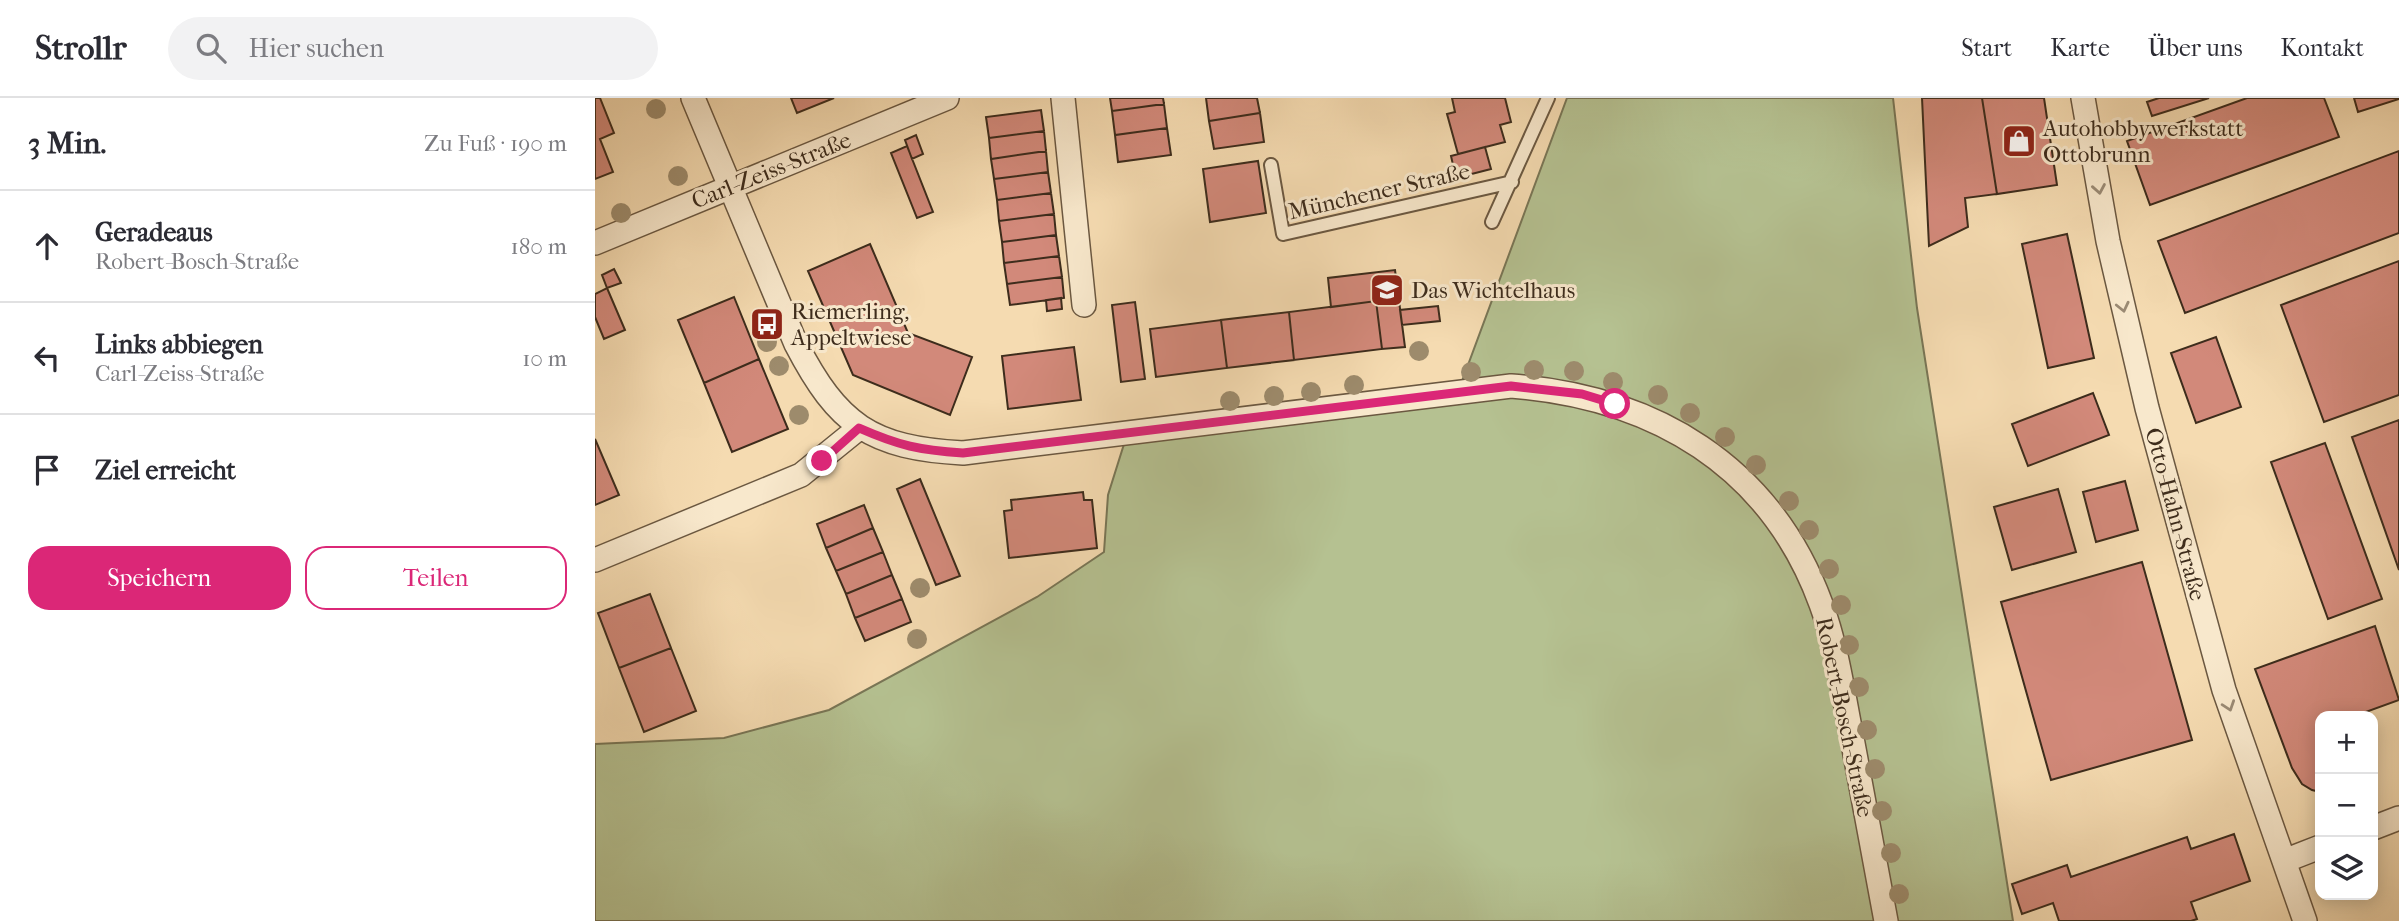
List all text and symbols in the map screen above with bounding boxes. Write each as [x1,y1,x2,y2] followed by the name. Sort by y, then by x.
[168,17,658,80] search box
[35,29,126,68] text: Strollr
[192,29,230,67] icon: search
[248,33,384,64] text: Hier suchen
[1961,34,2012,62] text: Start
[2050,34,2110,62] text: Karte
[2148,34,2243,62] text: Über uns
[2281,34,2364,62] text: Kontakt
[2042,115,2243,168] place label: Autohobbywerkstatt Ottobrunn
[2000,122,2038,160] shop icon: Autohobbywerkstatt Ottobrunn
[28,126,106,161] text: 3 Min.
[688,126,855,215] street label: Carl-Zeiss-Straße
[424,130,567,157] text: Zu Fuß · 190 m
[1286,158,1472,225] street label: Münchener Straße
[2091,183,2106,195] one-way arrow
[95,217,213,248] text: Geradeaus
[28,227,66,265] icon: ahead
[510,233,567,260] text: 180 m
[95,248,299,275] text: Robert-Bosch-Straße
[1368,271,1406,309] school or university icon: Das Wichtelhaus
[1411,277,1575,304] place label: Das Wichtelhaus
[790,298,912,351] place label: Riemerling, Appeltwiese
[2115,301,2130,313] one-way arrow
[748,305,786,343] bus stop icon: Riemerling, Appeltwiese
[95,329,263,360] text: Links abbiegen
[28,339,66,377] icon: left
[522,345,567,372] text: 10 m
[95,360,264,387] text: Carl-Zeiss-Straße
[1599,388,1630,419] route start
[2139,425,2212,604] street label: Otto-Hahn-Straße
[806,445,837,476] route end
[28,451,66,489] icon: arrive
[95,455,236,486] text: Ziel erreicht
[28,546,291,610] button: Speichern
[305,546,567,610] button: Teilen
[1810,615,1879,820] street label: Robert-Bosch-Straße
[2221,699,2235,712] one-way arrow
[2315,711,2378,900] map controls
[2315,711,2378,774] button: +
[2315,774,2378,837] button: −
[2315,837,2378,900] button: layers

